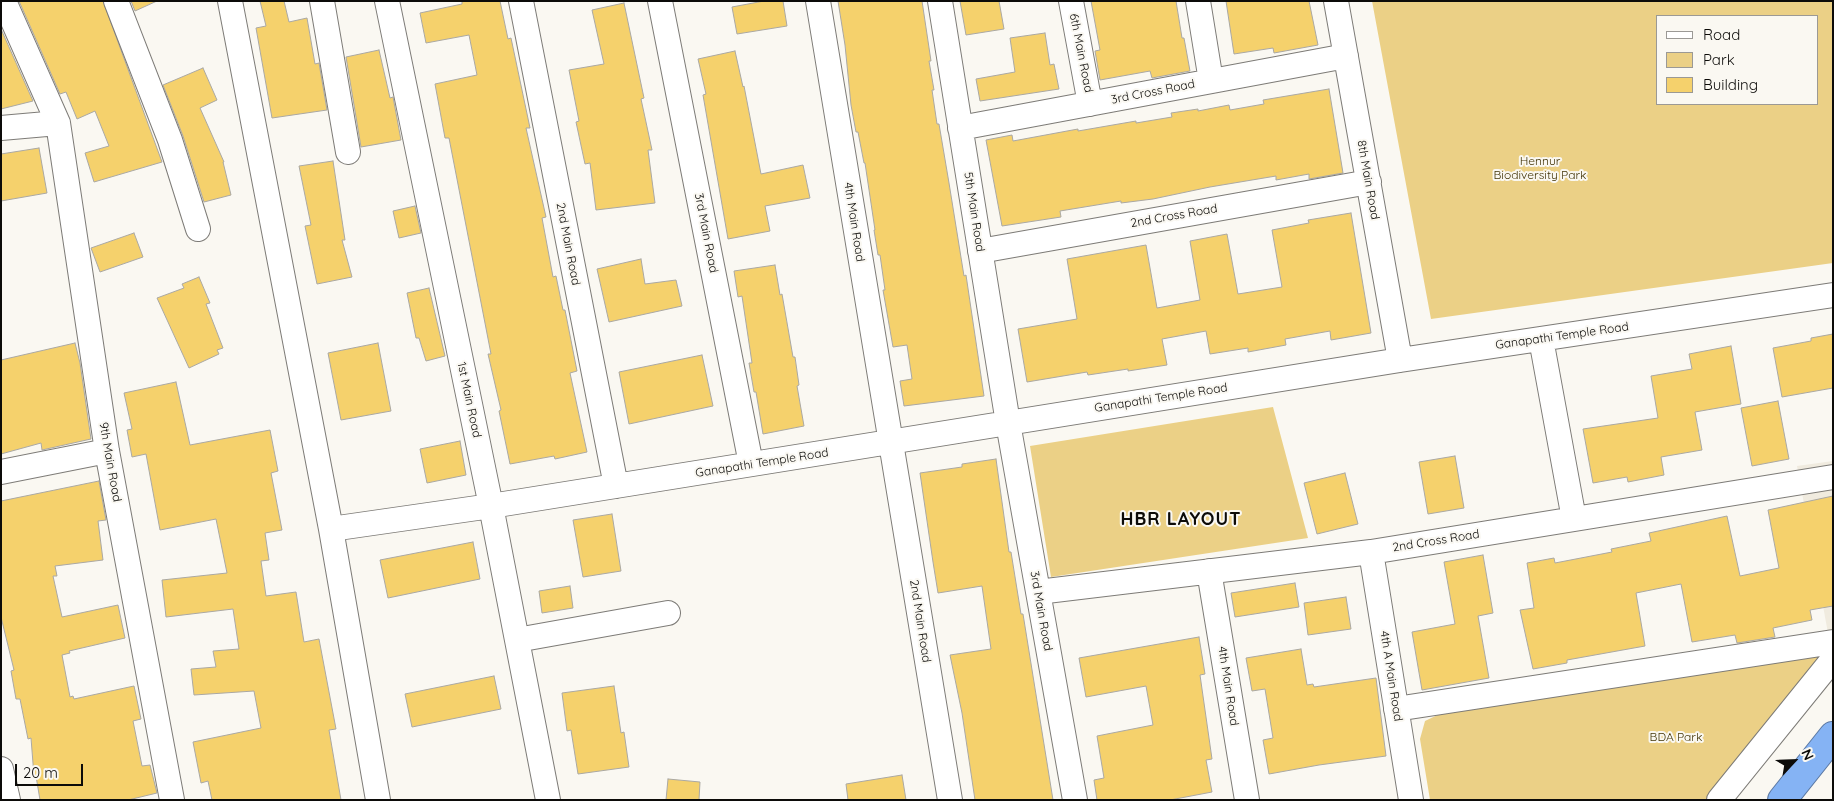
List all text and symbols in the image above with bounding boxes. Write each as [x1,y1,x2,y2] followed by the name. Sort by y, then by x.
[1066,12,1096,94] street label: 6th Main Road
[1656,15,1819,105] legend
[1703,25,1740,44] text: Road
[1703,50,1735,69] text: Park
[1703,75,1758,94] text: Building
[1110,77,1196,107] street label: 3rd Cross Road
[1354,139,1382,221] street label: 8th Main Road
[1494,154,1586,182] park label: Hennur Biodiversity Park
[961,171,987,253] street label: 5th Main Road
[841,181,867,263] street label: 4th Main Road
[691,192,721,274] street label: 3rd Main Road
[553,201,583,287] street label: 2nd Main Road
[1129,201,1219,231] street label: 2nd Cross Road
[1494,320,1630,352] street label: Ganapathi Temple Road
[454,361,484,439] street label: 1st Main Road
[1093,380,1229,416] street label: Ganapathi Temple Road
[96,421,124,503] street label: 9th Main Road
[694,445,830,481] street label: Ganapathi Temple Road
[1119,509,1243,531] district label: HBR LAYOUT
[1391,527,1481,555] street label: 2nd Cross Road
[1027,570,1055,652] street label: 3rd Main Road
[906,578,934,664] street label: 2nd Main Road
[1377,630,1405,722] street label: 4th A Main Road
[1215,645,1241,727] street label: 4th Main Road
[1650,730,1702,744] park label: BDA Park
[1769,736,1819,786] north arrow
[1797,746,1818,763] text: N
[18,754,85,786] scale bar
[23,763,58,782] text: 20 m

